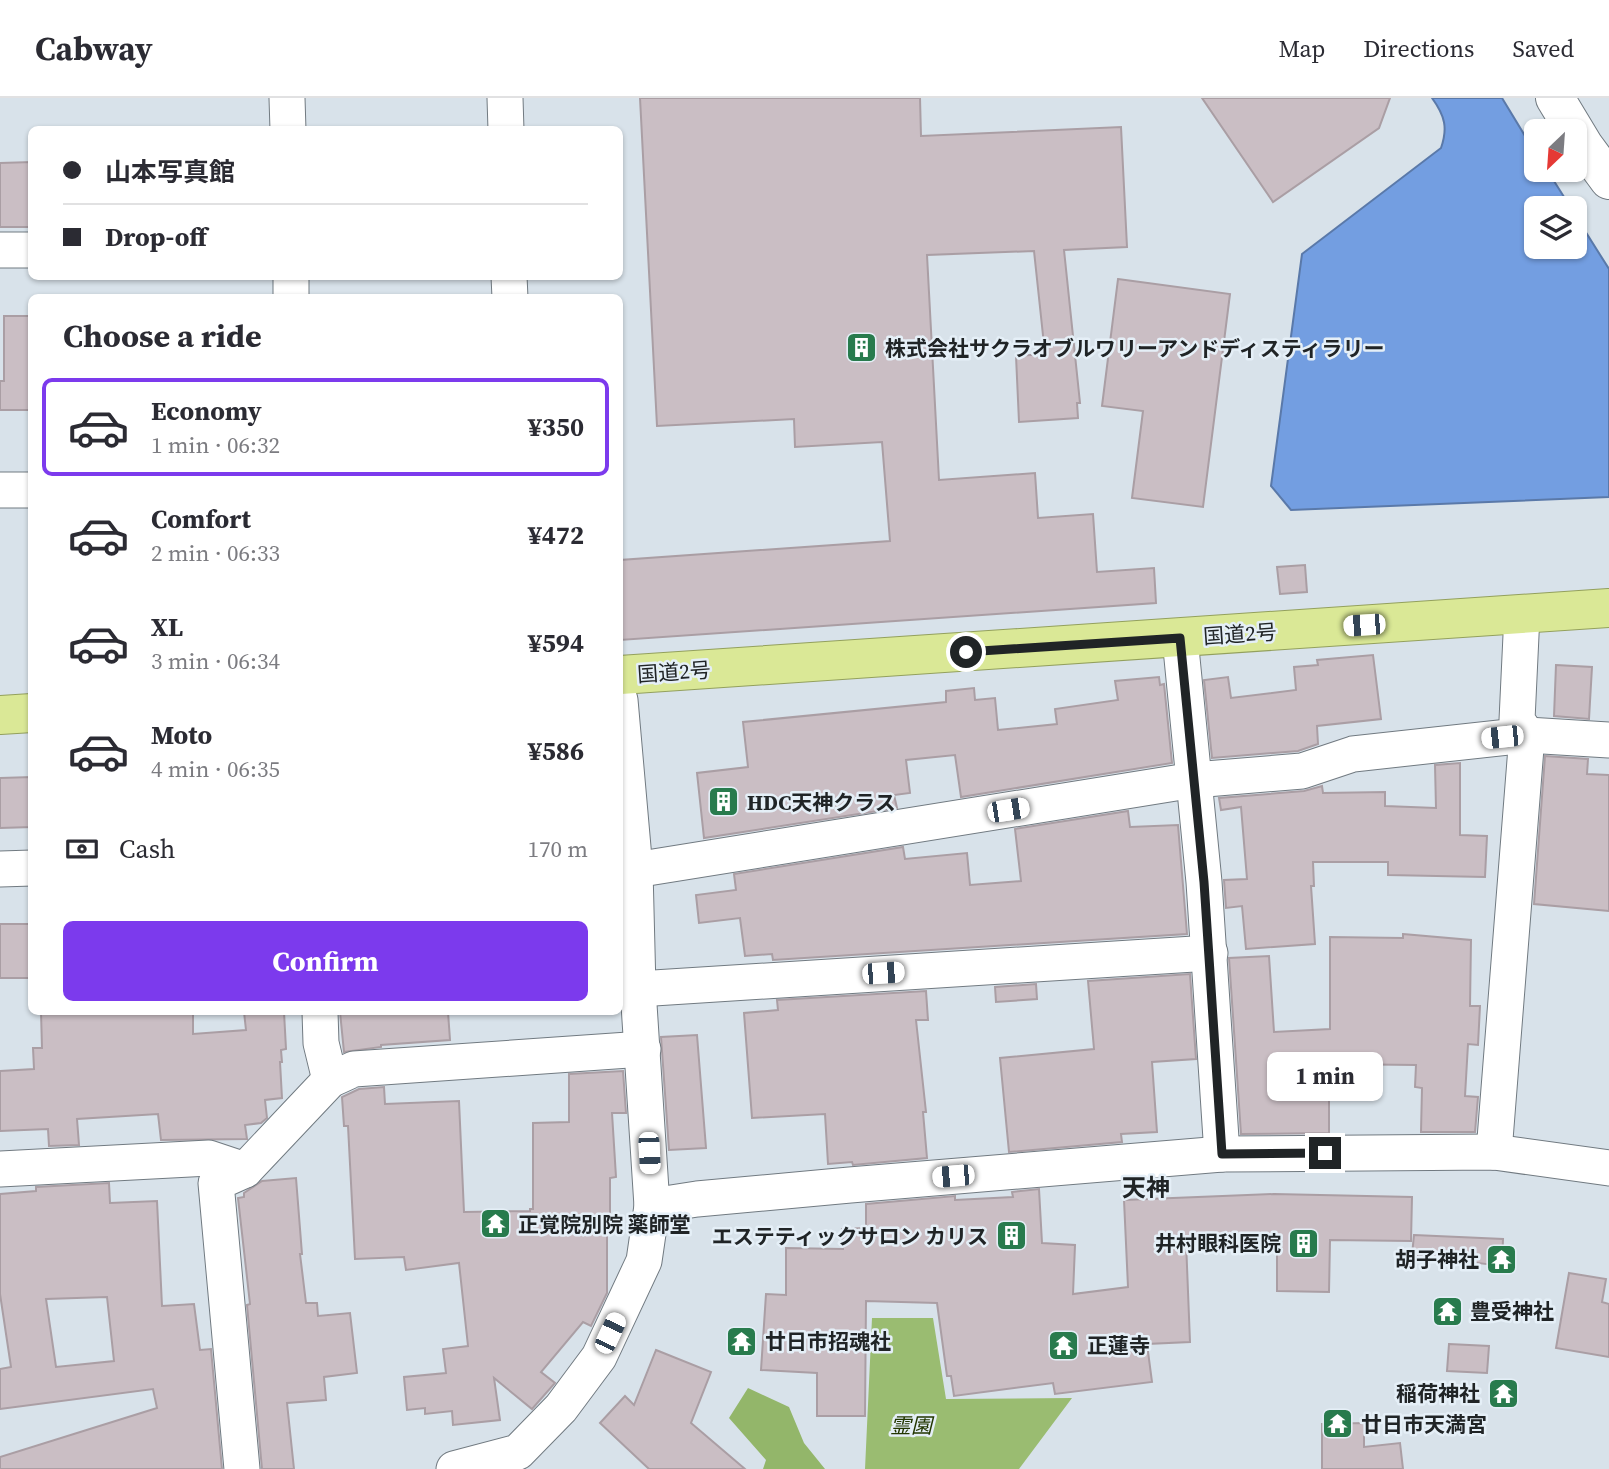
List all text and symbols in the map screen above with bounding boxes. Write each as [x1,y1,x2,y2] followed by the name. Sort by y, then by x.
[35,26,153,71] text: Cabway
[1278,32,1325,65] text: Map
[1363,32,1474,65] text: Directions
[1512,32,1574,65] text: Saved
[1524,119,1587,182] north arrow
[1524,119,1587,259] map controls
[105,154,235,190] text: 山本写真館
[1524,196,1587,259] button: layers
[105,219,207,255] text: Drop-off
[63,314,262,358] text: Choose a ride
[845,331,879,365] building icon: 株式会社サクラオブルワリーアンドディスティラリー
[885,334,1385,363] place label: 株式会社サクラオブルワリーアンドディスティラリー
[151,393,262,429] text: Economy
[67,396,130,459] icon: car
[528,409,584,445] text: ¥350
[151,429,280,461] text: 1 min · 06:32
[151,501,251,537] text: Comfort
[67,504,130,567] icon: car
[528,517,584,553] text: ¥472
[151,537,280,569] text: 2 min · 06:33
[151,609,183,645] text: XL
[67,612,130,675] icon: car
[1343,613,1386,637] car
[1202,617,1278,651] street label: 国道2号
[528,625,584,661] text: ¥594
[950,636,982,668] route start
[151,645,280,677] text: 3 min · 06:34
[636,655,712,689] street label: 国道2号
[151,717,212,753] text: Moto
[67,720,130,783] icon: car
[1481,724,1524,750] car
[528,733,584,769] text: ¥586
[151,753,280,785] text: 4 min · 06:35
[707,785,741,819] building icon: HDC天神クラス
[747,788,896,817] place label: HDC天神クラス
[986,796,1031,824] car
[63,830,101,868] icon: cash
[119,831,175,867] text: Cash
[527,833,588,865] text: 170 m
[63,921,588,1001] button: Confirm
[862,961,905,985] car
[1267,1052,1383,1100] callout: 1 min
[1295,1060,1355,1092] text: 1 min
[638,1131,661,1175] car
[1309,1137,1341,1169] route end
[932,1164,975,1188] car
[1122,1171,1170,1204] district label: 天神
[478,1207,512,1241] temple icon: 正覚院別院 薬師堂
[518,1210,691,1239] place label: 正覚院別院 薬師堂
[994,1219,1028,1253] building icon: エステティックサロン カリス
[712,1222,988,1251] place label: エステティックサロン カリス
[1287,1226,1321,1260] building icon: 井村眼科医院
[1155,1229,1281,1258] place label: 井村眼科医院
[1485,1242,1519,1276] temple icon: 胡子神社
[1395,1245,1479,1274] place label: 胡子神社
[1430,1294,1464,1328] temple icon: 豊受神社
[1470,1297,1554,1326] place label: 豊受神社
[592,1310,629,1356] car
[725,1324,759,1358] temple icon: 廿日市招魂社
[765,1327,891,1356] place label: 廿日市招魂社
[1047,1328,1081,1362] temple icon: 正蓮寺
[1087,1331,1150,1360] place label: 正蓮寺
[1486,1376,1520,1410] temple icon: 稲荷神社
[1396,1379,1480,1408] place label: 稲荷神社
[1321,1407,1355,1441] temple icon: 廿日市天満宮
[1361,1410,1487,1439] place label: 廿日市天満宮
[890,1411,935,1440] park label: 霊園

